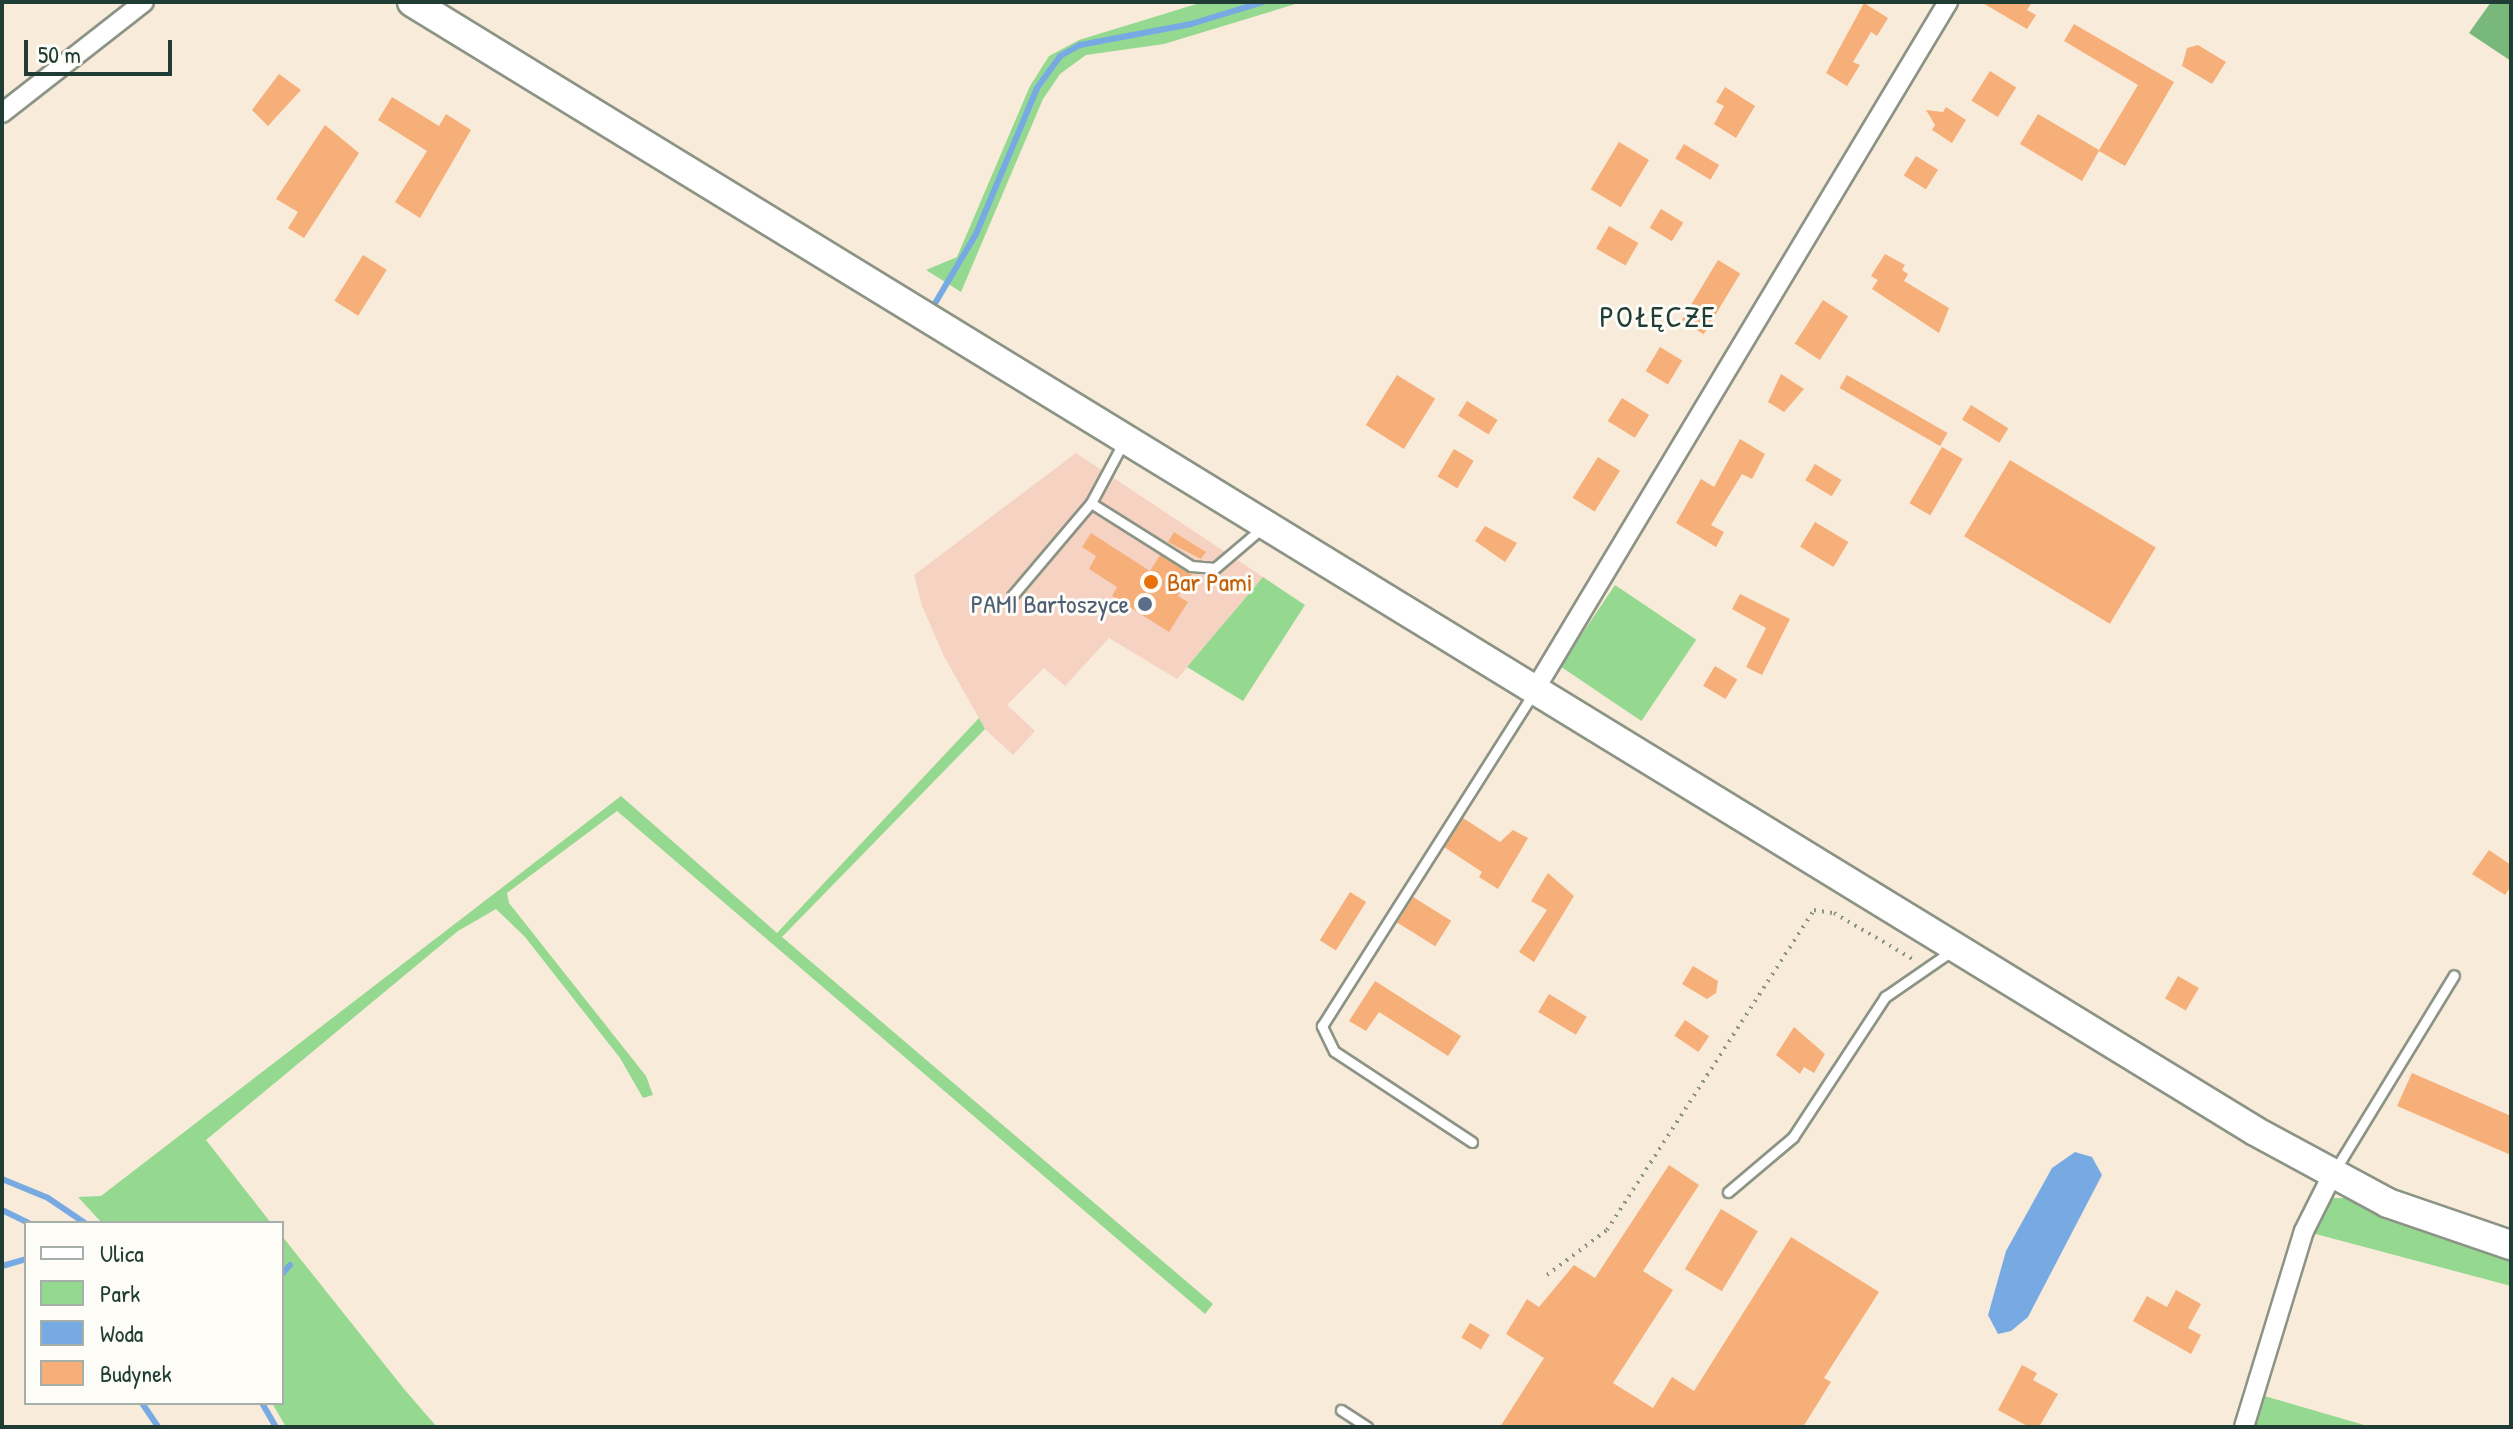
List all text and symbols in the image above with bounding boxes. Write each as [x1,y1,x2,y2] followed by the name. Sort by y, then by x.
[28,24,176,74] scale bar
[38,38,81,70] text: 50 m
[1600,298,1716,334] district label: POŁĘCZE
[1167,566,1253,598] place label: Bar Pami
[1142,573,1160,591] marker: Bar Pami
[971,588,1129,620] place label: PAMI Bartoszyce
[1136,595,1154,613] marker: PAMI Bartoszyce
[24,1221,284,1405] legend
[100,1237,144,1269] text: Ulica
[100,1277,140,1309] text: Park
[100,1317,143,1349] text: Woda
[100,1357,172,1389] text: Budynek

